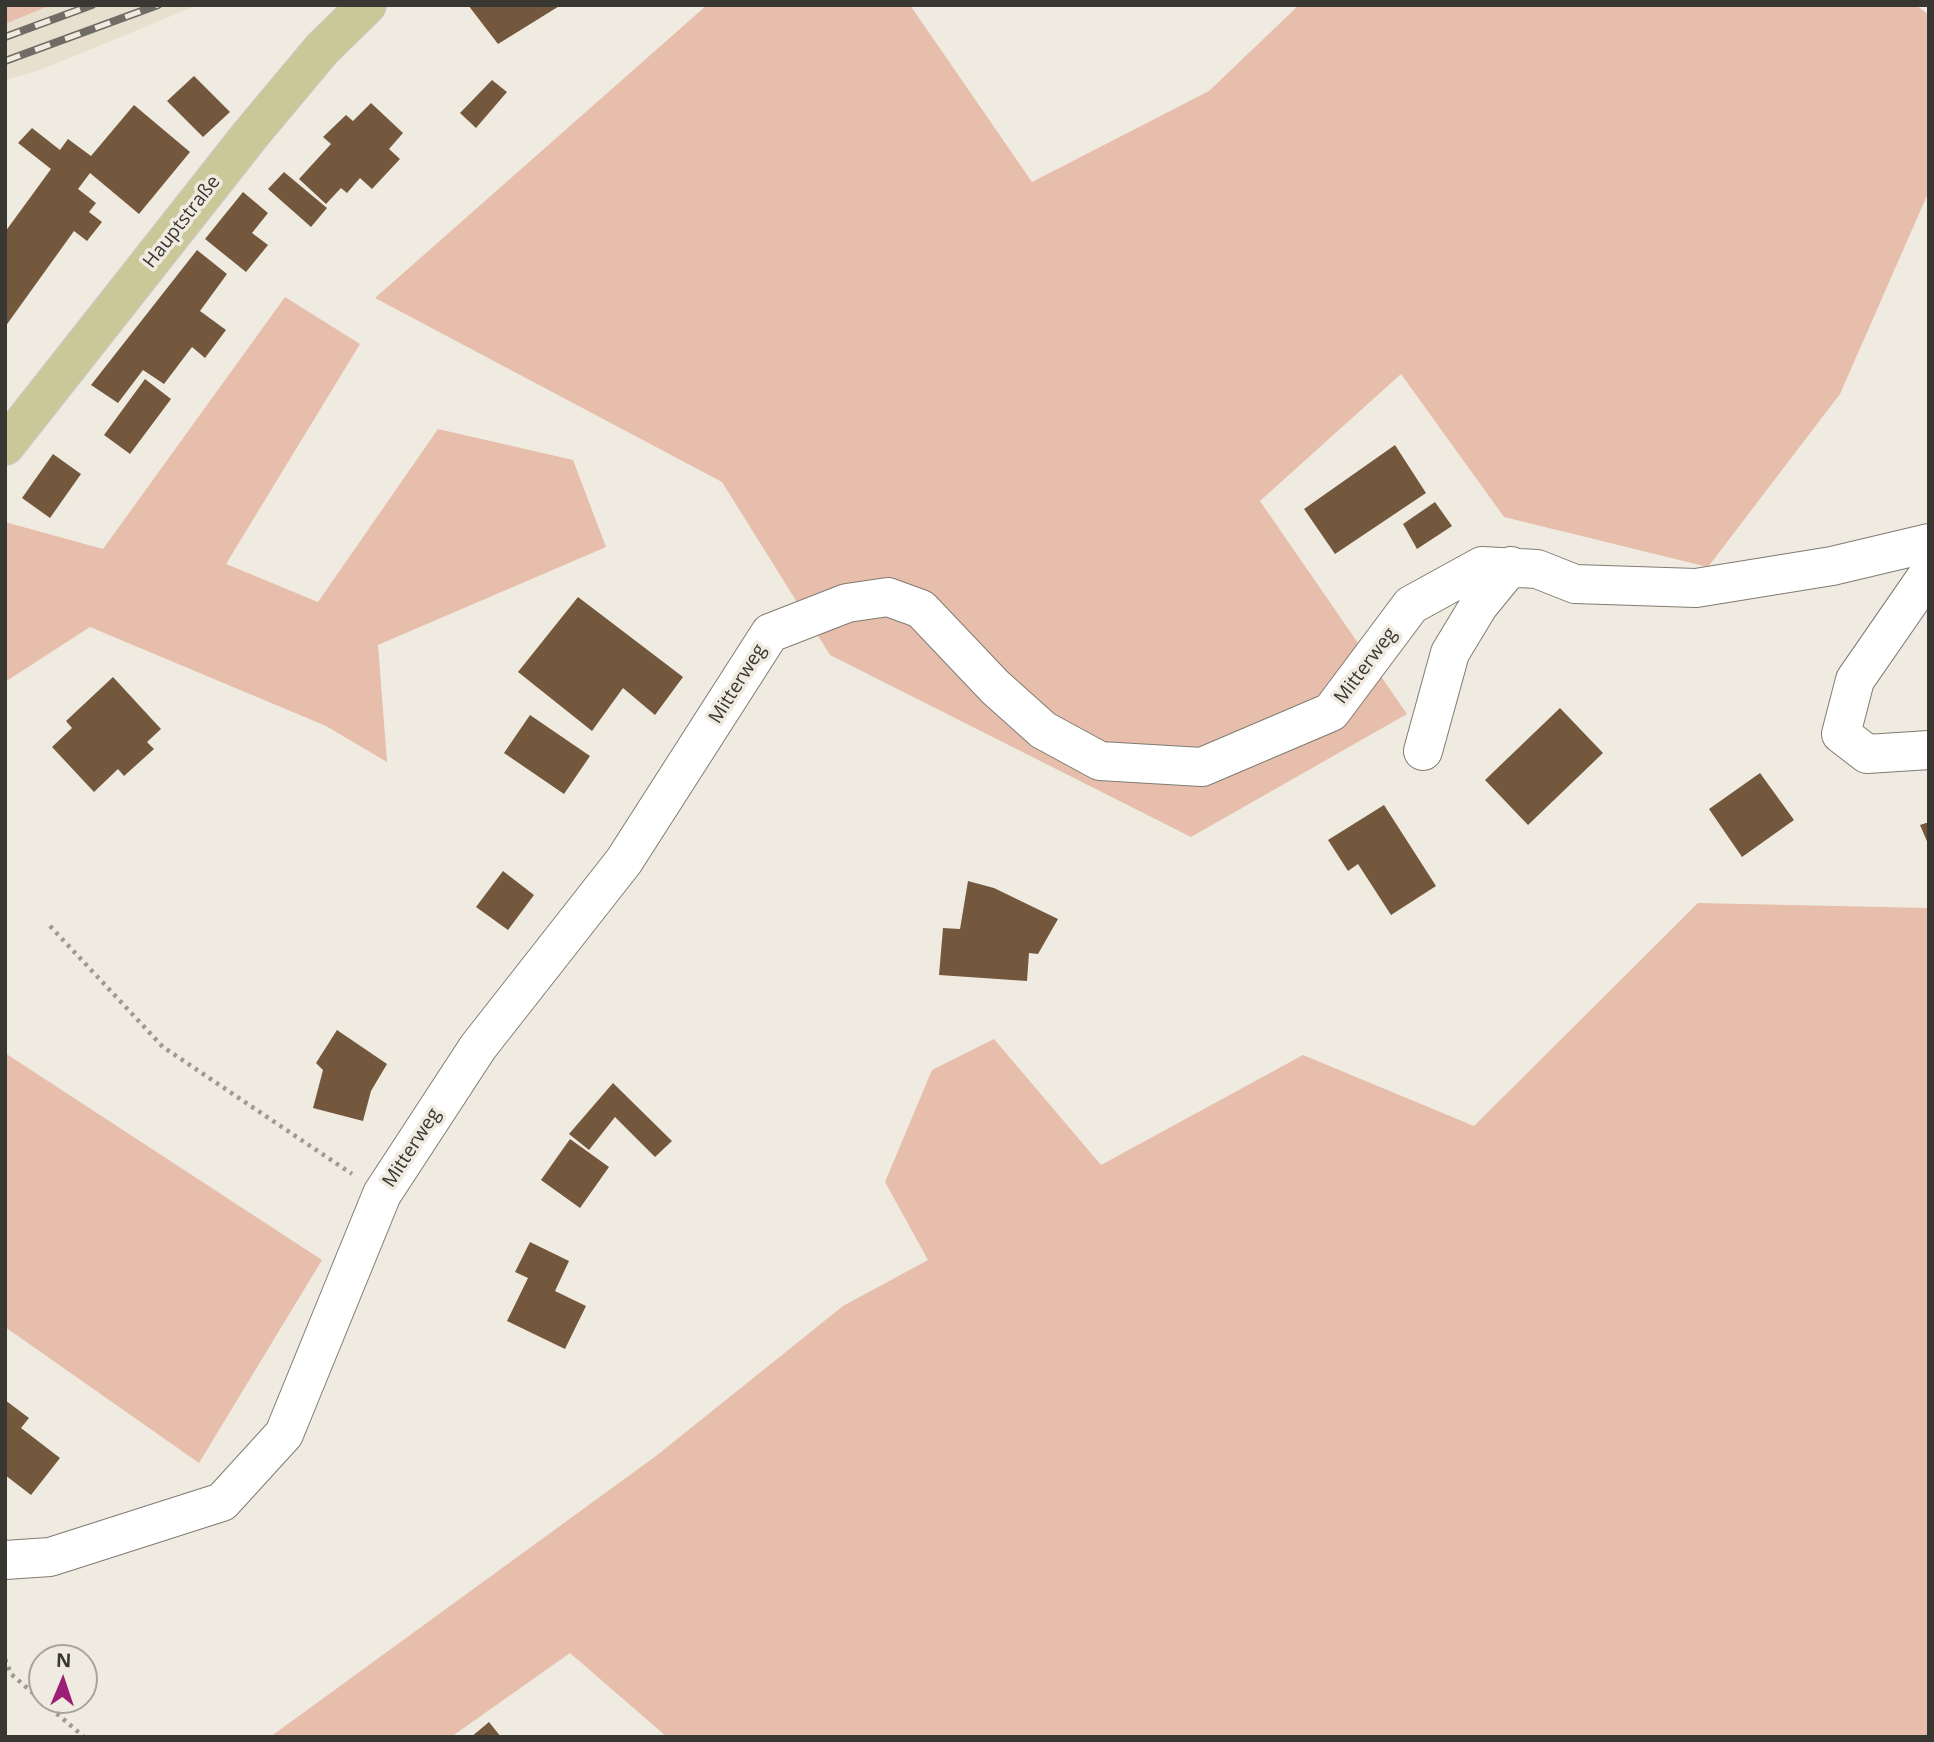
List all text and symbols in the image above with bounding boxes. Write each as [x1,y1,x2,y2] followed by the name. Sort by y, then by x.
[139,171,225,273] street label: Hauptstraße
[1330,623,1402,709] street label: Mitterweg
[705,640,771,728] street label: Mitterweg
[378,1104,446,1192] street label: Mitterweg
[28,1644,98,1714] north arrow
[55,1647,72,1673] text: N

